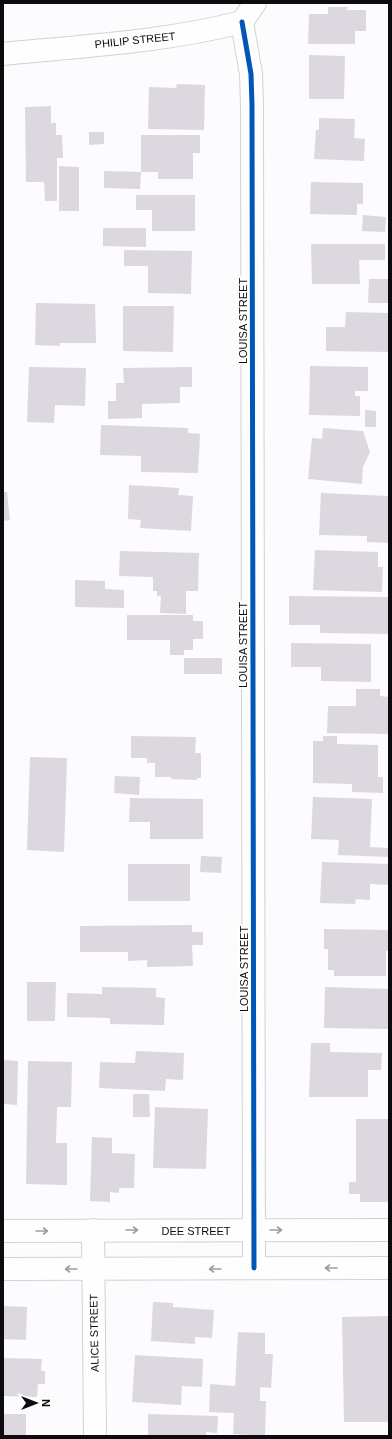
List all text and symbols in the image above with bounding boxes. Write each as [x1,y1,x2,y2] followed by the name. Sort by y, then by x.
[94,30,176,50] street label: PHILIP STREET
[237,278,249,364] street label: LOUISA STREET
[237,602,249,688] street label: LOUISA STREET
[238,926,250,1012] street label: LOUISA STREET
[161,1225,231,1237] street label: DEE STREET
[125,1226,138,1234] one-way arrow
[35,1227,48,1234] one-way arrow
[269,1227,282,1234] one-way arrow
[325,1264,338,1272] one-way arrow
[65,1265,78,1273] one-way arrow
[209,1265,222,1273] one-way arrow
[87,1294,101,1372] street label: ALICE STREET
[16,1383,56,1423] north arrow
[40,1399,52,1407] text: N

